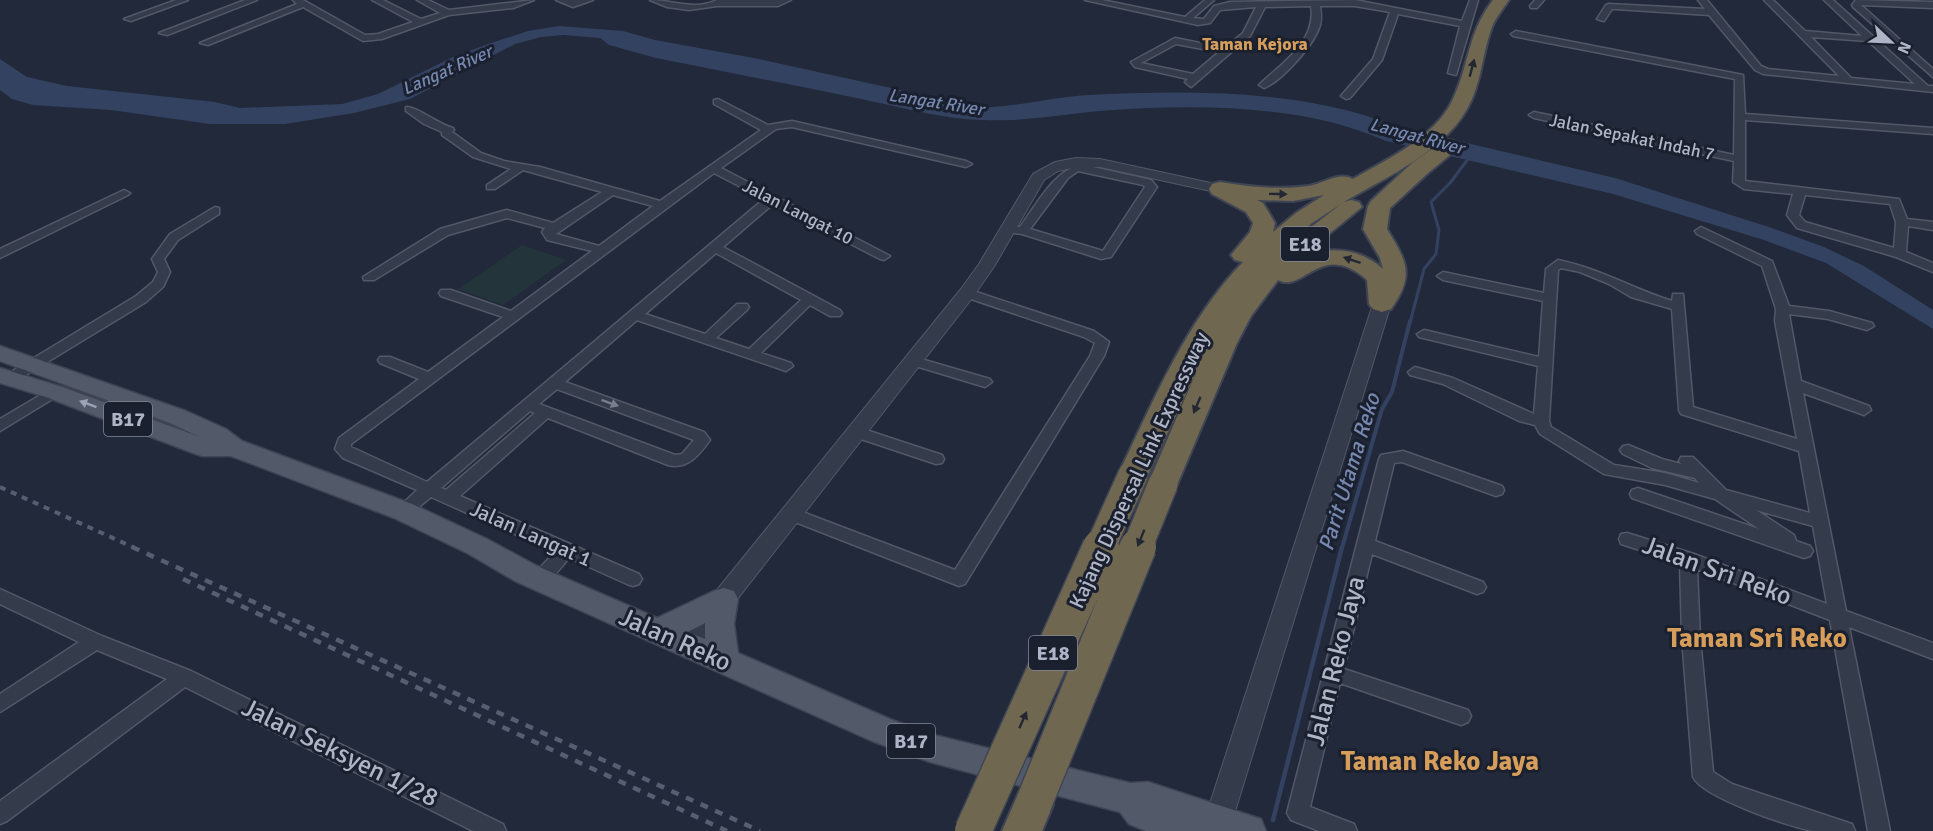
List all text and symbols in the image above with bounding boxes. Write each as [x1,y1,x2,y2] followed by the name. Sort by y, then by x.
[1861,12,1921,72] north arrow
[1202,33,1308,55] district label: Taman Kejora
[1893,38,1915,57] text: N
[399,39,497,100] water label: Langat River
[1468,59,1477,77] one-way arrow
[887,84,987,121] water label: Langat River
[1548,109,1716,165] street label: Jalan Sepakat Indah 7
[1368,113,1468,160] water label: Langat River
[739,175,857,249] street label: Jalan Langat 10
[1268,189,1287,199] one-way arrow
[1281,227,1329,261] road number: E18
[1343,255,1361,265] one-way arrow
[1063,327,1215,612] street label: Kajang Dispersal Link Expressway
[1312,389,1386,554] water label: Parit Utama Reko
[1192,397,1202,415] one-way arrow
[79,399,97,409] one-way arrow
[601,399,619,409] one-way arrow
[104,402,152,436] road number: B17
[466,496,596,572] street label: Jalan Langat 1
[1136,529,1145,547] one-way arrow
[1638,529,1796,613] street label: Jalan Sri Reko
[1299,573,1373,749] street label: Jalan Reko Jaya
[614,601,736,679] street label: Jalan Reko
[1667,622,1847,655] district label: Taman Sri Reko
[1029,636,1077,670] road number: E18
[237,692,443,814] street label: Jalan Seksyen 1/28
[1018,712,1027,729] one-way arrow
[887,724,935,758] road number: B17
[1341,745,1539,778] district label: Taman Reko Jaya

